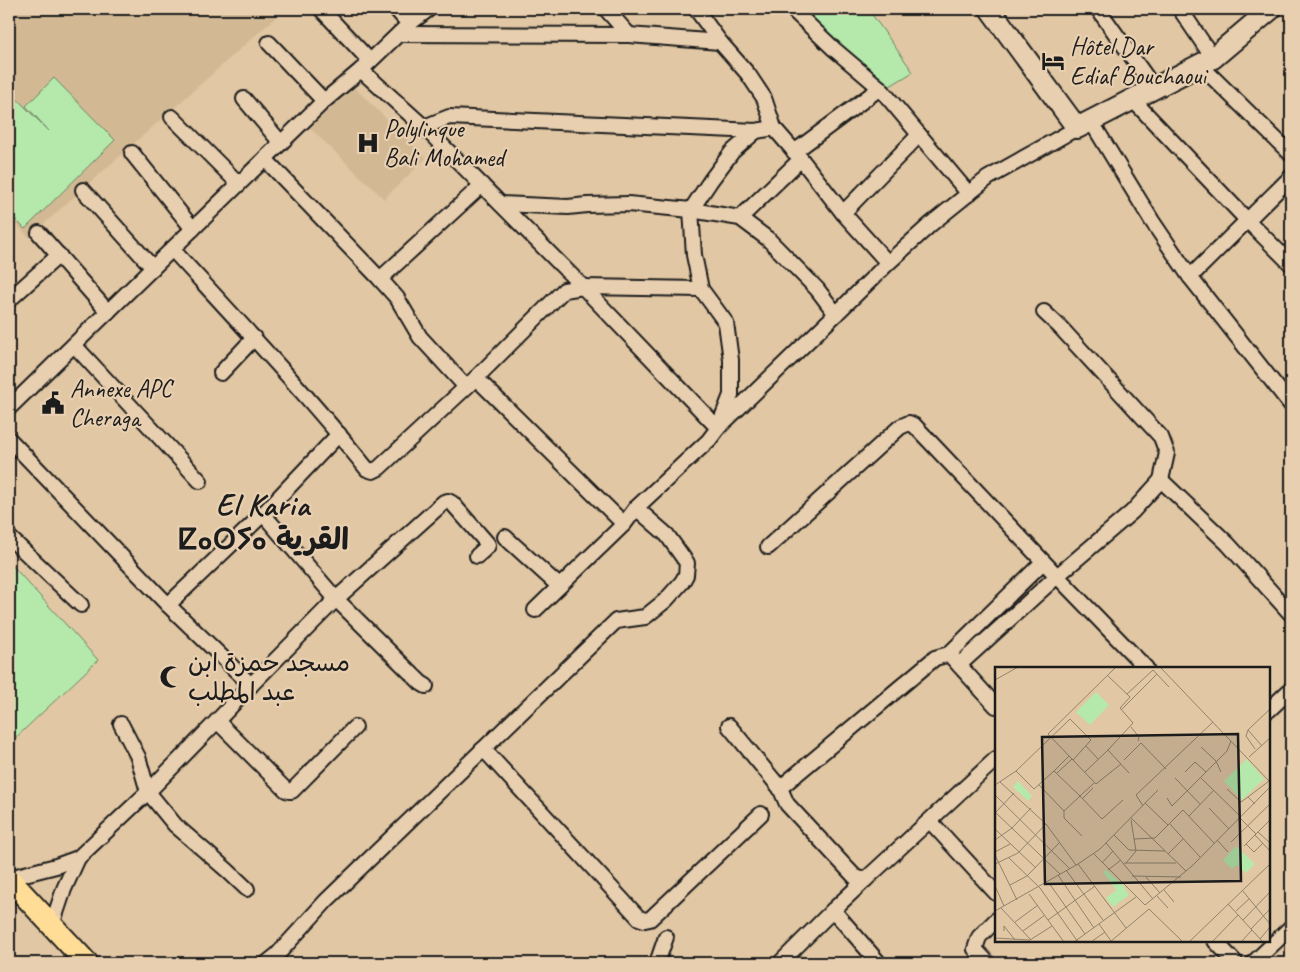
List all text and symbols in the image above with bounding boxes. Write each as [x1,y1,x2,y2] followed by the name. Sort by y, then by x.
[1070,31,1209,92] place label: Hôtel Dar Ediaf Bouchaoui
[1040,48,1066,74] hotel icon: Hôtel Dar Ediaf Bouchaoui
[384,113,508,174] place label: Polylinque Bali Mohamed
[355,130,381,156] hospital icon: Polylinque Bali Mohamed
[70,373,175,434] place label: Annexe APC Cheraga
[40,390,66,416] public building icon: Annexe APC Cheraga
[177,486,349,558] district label: El Karia ⵇⴰⵔⵢⴰ القرية
[188,647,350,708] place label: مسجد حمزة ابن عبد المطلب
[158,664,184,690] mosque icon: مسجد حمزة ابن عبد المطلب
[995,667,1270,942] inset map

